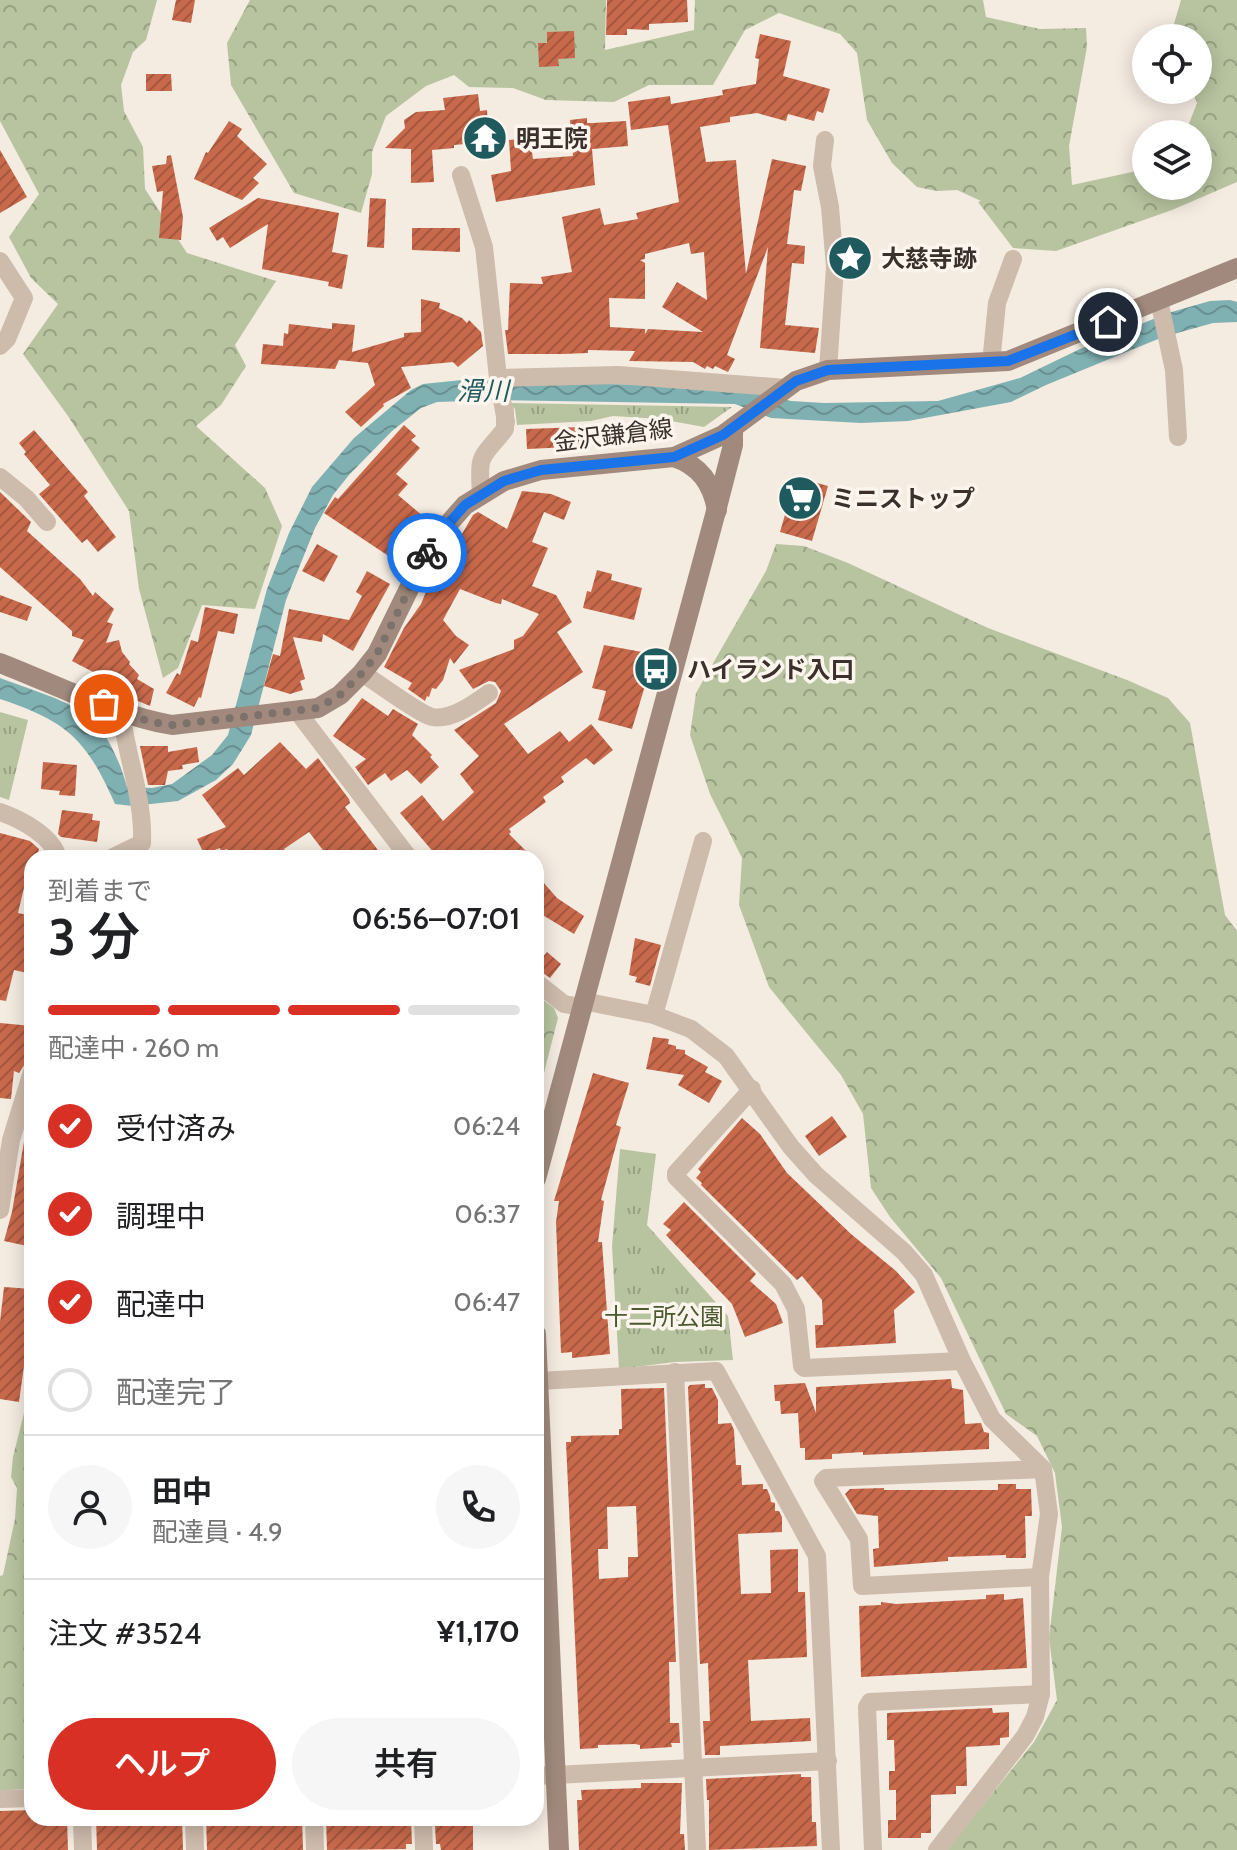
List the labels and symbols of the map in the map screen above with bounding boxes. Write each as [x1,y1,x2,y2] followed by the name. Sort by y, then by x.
[461,114,509,162] temple icon: 明王院
[516,124,588,153] place label: 明王院
[826,234,874,282] place icon: 大慈寺跡
[881,244,977,273] place label: 大慈寺跡
[1074,288,1142,356] pin
[457,375,512,407] water label: 滑川
[552,413,674,457] street label: 金沢鎌倉線
[776,474,824,522] supermarket icon: ミニストップ
[831,484,975,513] place label: ミニストップ
[387,513,467,593] courier
[632,645,680,693] bus stop icon: ハイランド入口
[687,655,855,684] place label: ハイランド入口
[70,670,138,738] pin
[604,1302,724,1331] park label: 十二所公園

